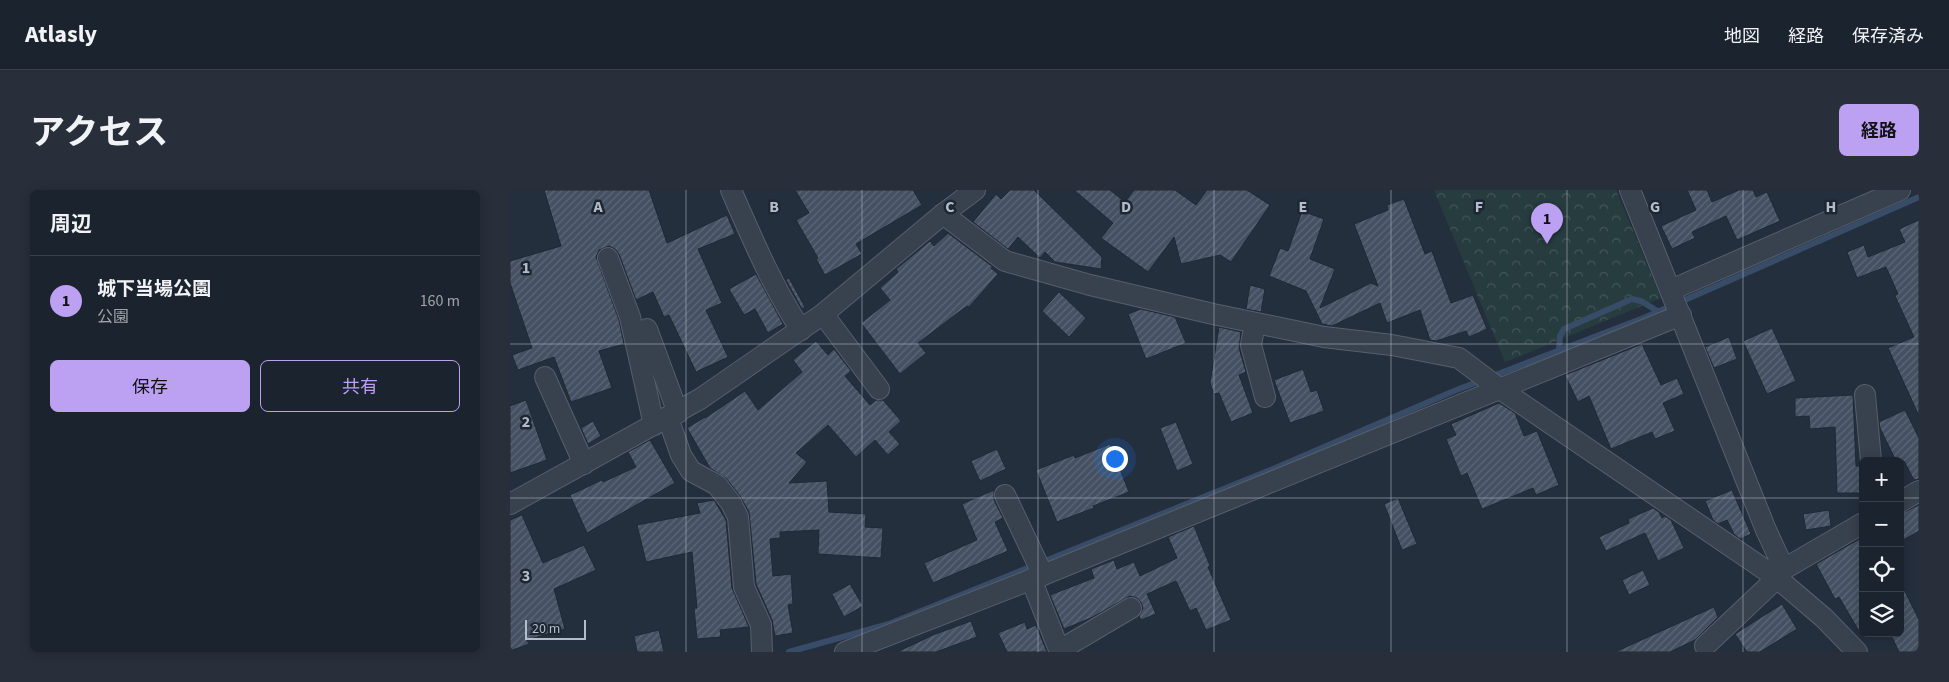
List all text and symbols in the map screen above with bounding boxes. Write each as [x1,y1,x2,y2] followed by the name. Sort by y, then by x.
[25,17,97,52] text: Atlasly
[1724,24,1760,49] text: 地図
[1788,24,1824,49] text: 経路
[1852,24,1924,49] text: 保存済み
[1839,104,1919,156] button: 経路
[30,108,168,158] text: アクセス
[592,196,603,218] text: A
[769,196,779,218] text: B
[945,196,955,218] text: C
[1121,196,1131,218] text: D
[1299,196,1307,218] text: E
[1475,196,1483,218] text: F
[1650,196,1660,218] text: G
[1826,196,1836,218] text: H
[1531,203,1563,244] pin: 1
[50,209,92,239] text: 周辺
[522,257,530,279] text: 1
[97,276,211,303] text: 城下当場公園
[62,290,70,312] text: 1
[420,290,460,312] text: 160 m
[97,306,129,328] text: 公園
[50,360,250,412] button: 保存
[260,360,460,412] button: 共有
[522,411,530,433] text: 2
[1102,446,1128,472] your location
[1859,457,1904,637] map controls
[1859,457,1904,502] button: +
[1859,502,1904,547] button: −
[1859,547,1904,592] button: locate
[522,565,530,587] text: 3
[1859,592,1904,637] button: layers
[525,617,586,640] scale bar
[532,619,560,639] text: 20 m

